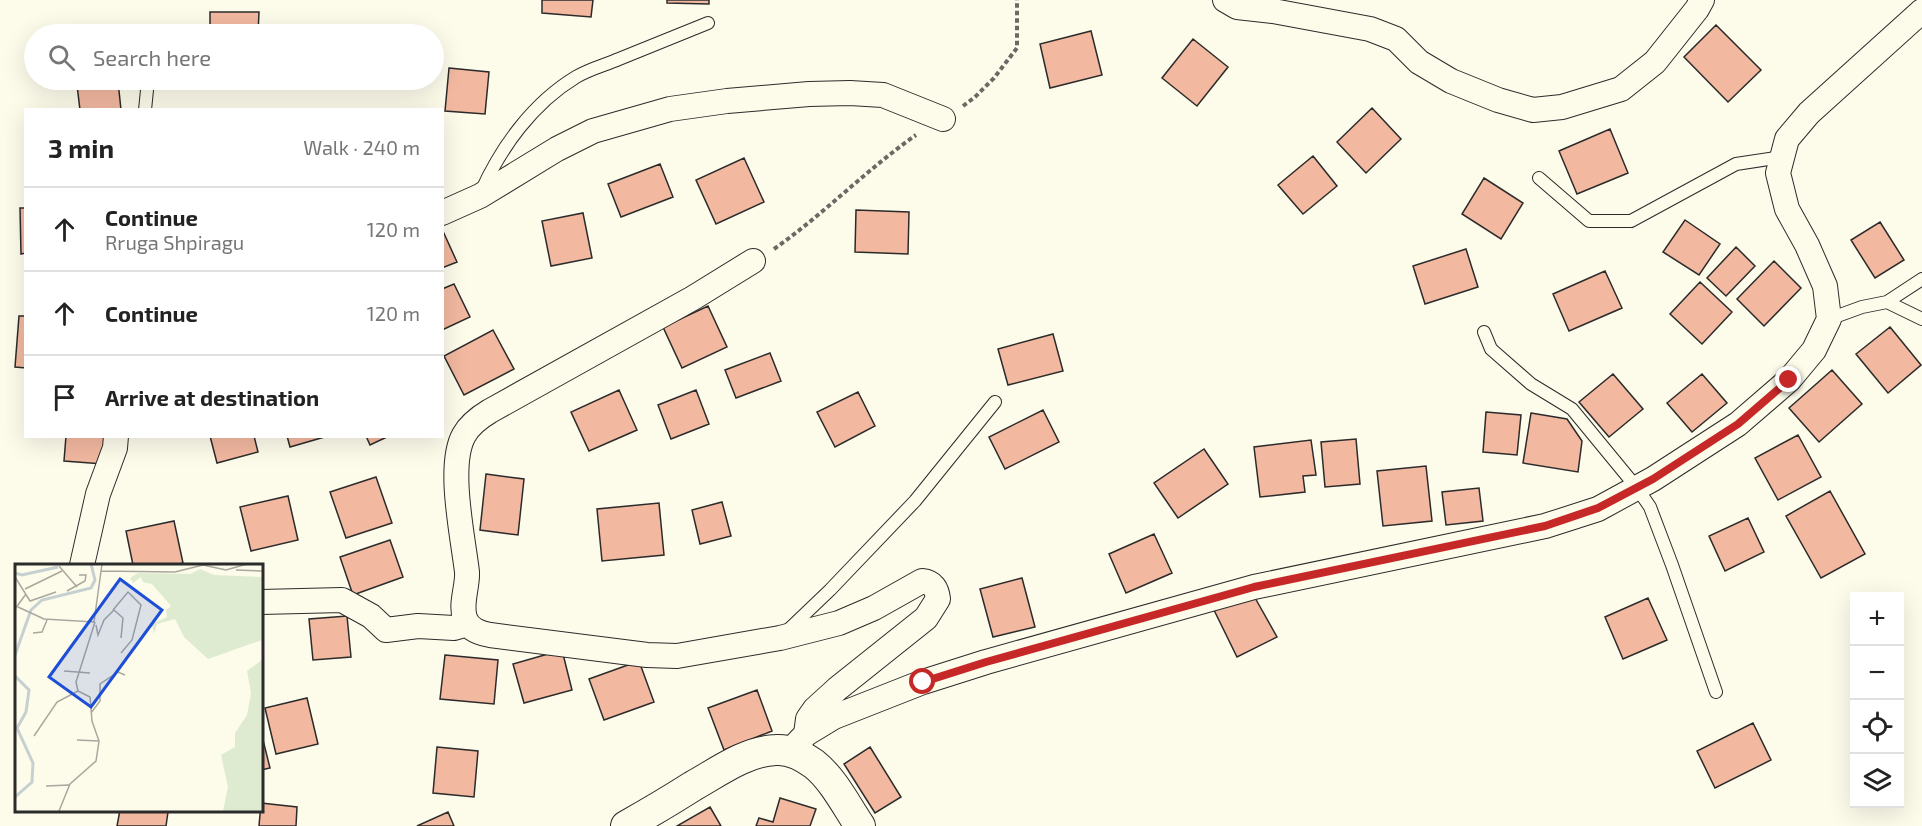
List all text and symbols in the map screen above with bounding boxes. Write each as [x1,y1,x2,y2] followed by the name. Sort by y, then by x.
[24,24,444,90] search box
[45,41,78,74] icon: search
[93,44,211,70] text: Search here
[48,132,114,163] text: 3 min
[303,135,420,159] text: Walk · 240 m
[105,204,198,230] text: Continue
[48,213,81,246] icon: ahead
[367,217,420,241] text: 120 m
[105,230,244,254] text: Rruga Shpiragu
[48,297,81,330] icon: ahead
[105,300,198,326] text: Continue
[367,301,420,325] text: 120 m
[1775,366,1801,392] route end
[48,381,81,414] icon: arrive
[105,384,319,410] text: Arrive at destination
[15,564,262,811] inset map
[1850,592,1904,808] map controls
[1850,592,1904,646] button: +
[1850,646,1904,700] button: −
[909,668,935,694] route start
[1850,700,1904,754] button: locate
[1850,754,1904,808] button: layers

